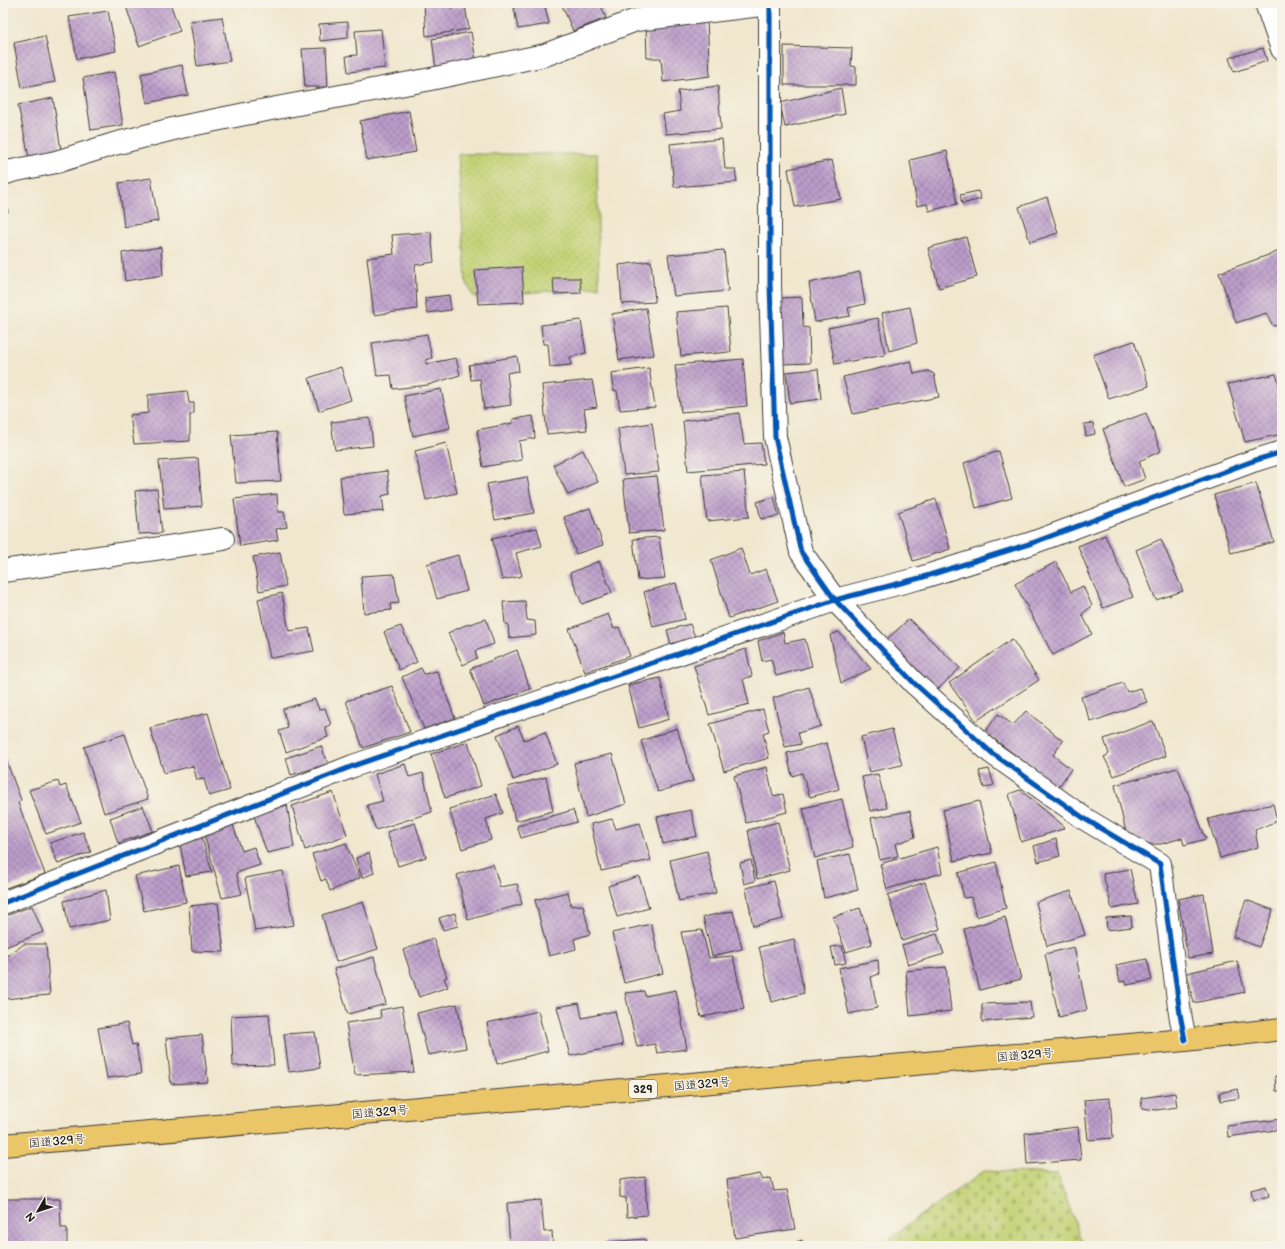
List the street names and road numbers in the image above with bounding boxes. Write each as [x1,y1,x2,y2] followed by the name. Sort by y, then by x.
[996,1046,1054,1065] street label: 国道329号
[673,1075,731,1094] street label: 国道329号
[629,1080,657,1098] road number: 329
[351,1103,409,1122] street label: 国道329号
[28,1132,86,1151] street label: 国道329号

